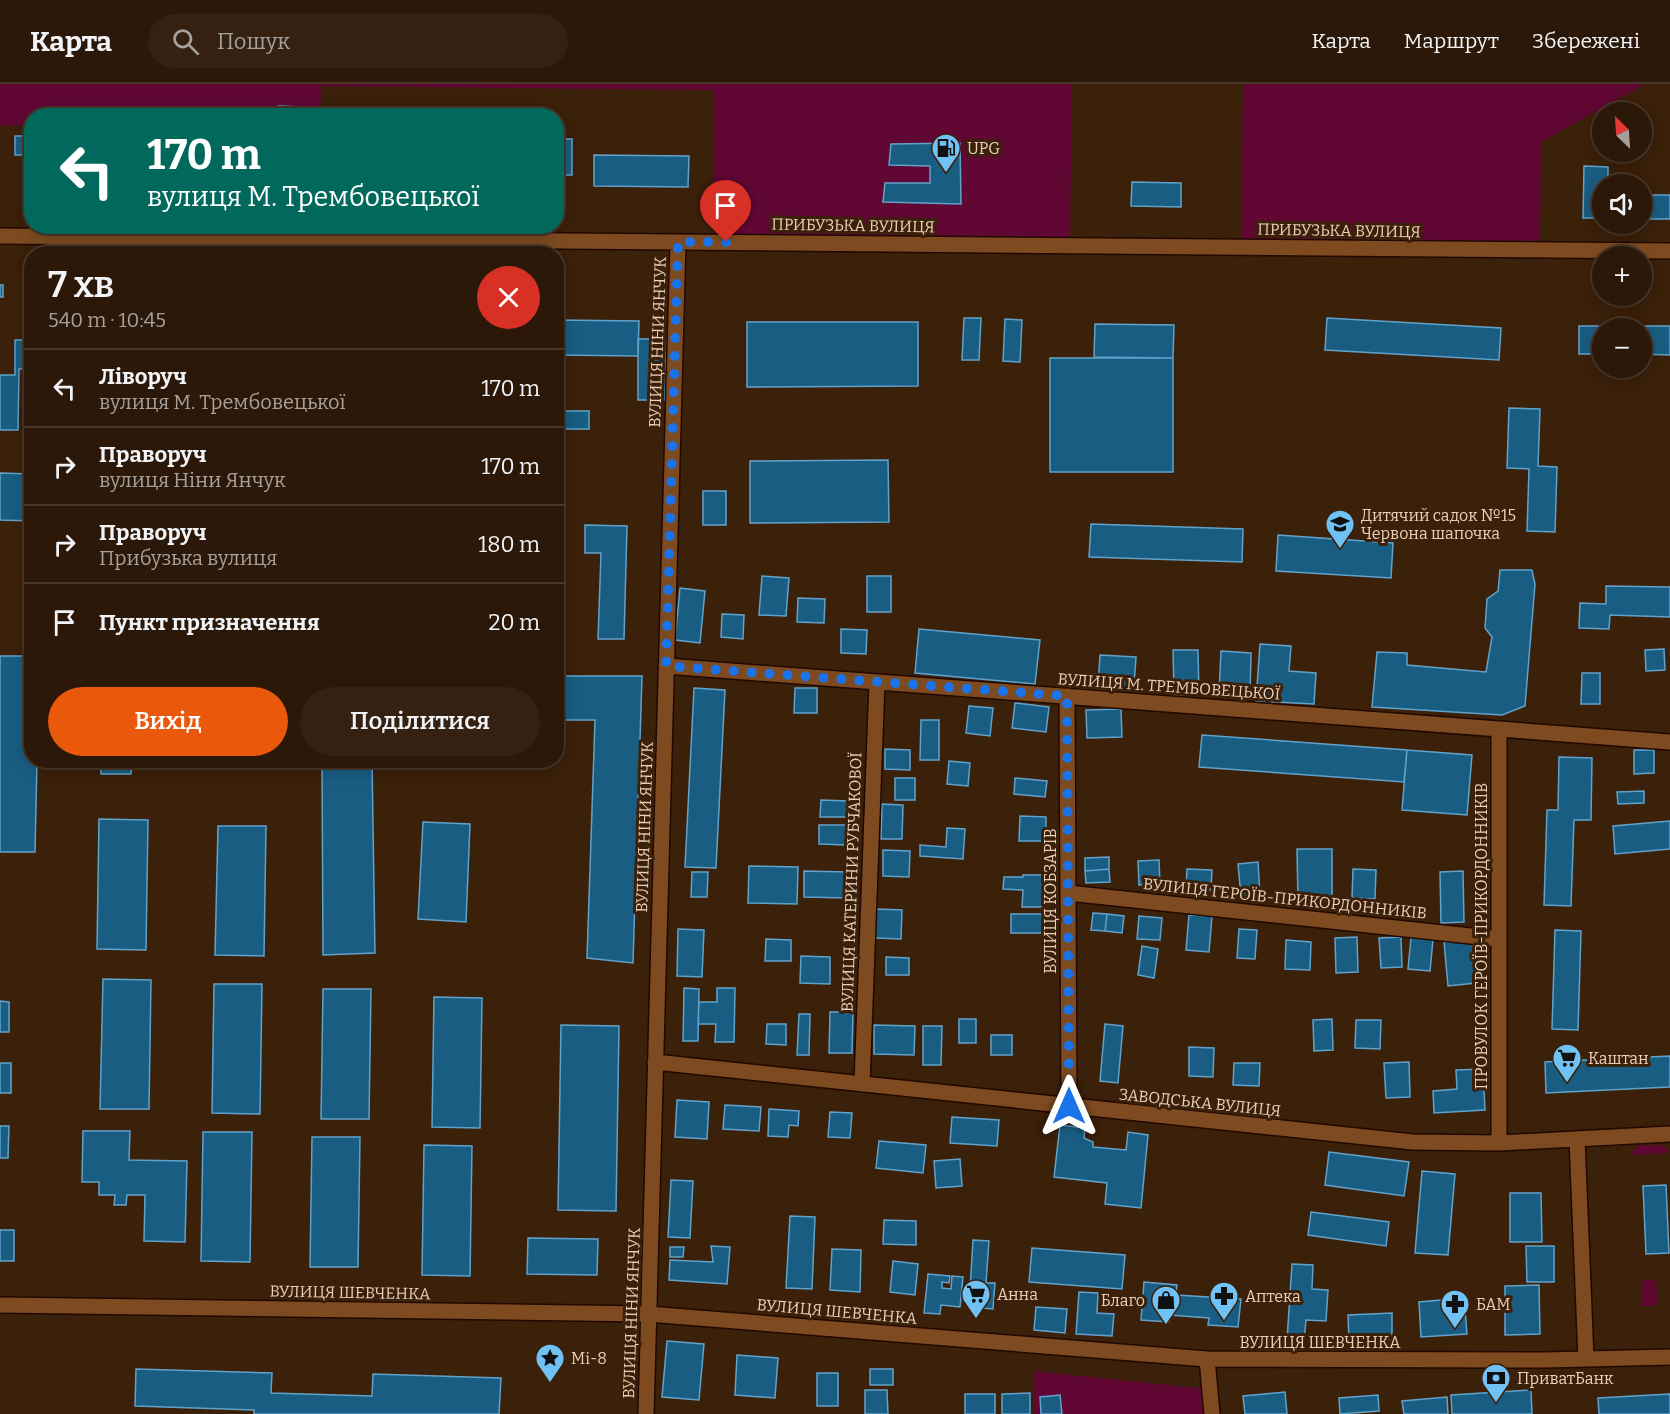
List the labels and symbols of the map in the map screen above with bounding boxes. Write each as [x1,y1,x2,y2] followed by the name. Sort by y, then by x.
[1592,102,1652,162] north arrow
[930,132,962,174] fuel station icon: UPG
[967,139,1000,158] place label: UPG
[700,180,751,242] pin
[771,215,935,236] street label: ПРИБУЗЬКА ВУЛИЦЯ
[1257,220,1421,241] street label: ПРИБУЗЬКА ВУЛИЦЯ
[645,255,670,428] street label: ВУЛИЦЯ НІНИ ЯНЧУК
[1361,506,1516,543] place label: Дитячий садок №15 Червона шапочка
[1324,508,1356,550] school or university icon: Дитячий садок №15 Червона шапочка
[1057,669,1281,704] street label: ВУЛИЦЯ М. ТРЕМБОВЕЦЬКОЇ
[632,740,657,913] street label: ВУЛИЦЯ НІНИ ЯНЧУК
[837,751,866,1012] street label: ВУЛИЦЯ КАТЕРИНИ РУБЧАКОВОЇ
[1472,783,1491,1089] street label: ПРОВУЛОК ГЕРОЇВ-ПРИКОРДОННИКІВ
[1041,828,1060,974] street label: ВУЛИЦЯ КОБЗАРІВ
[1142,874,1428,923] street label: ВУЛИЦЯ ГЕРОЇВ-ПРИКОРДОННИКІВ
[1551,1042,1583,1084] supermarket icon: Каштан
[1588,1049,1649,1068] place label: Каштан
[1037,1074,1101,1138] position arrow
[1118,1085,1282,1120] street label: ЗАВОДСЬКА ВУЛИЦЯ
[619,1226,644,1399] street label: ВУЛИЦЯ НІНИ ЯНЧУК
[960,1278,992,1320] supermarket icon: Анна
[1208,1280,1240,1322] pharmacy icon: Аптека
[269,1282,431,1303] street label: ВУЛИЦЯ ШЕВЧЕНКА
[1150,1284,1182,1326] shop icon: Благо
[997,1285,1038,1304] place label: Анна
[1245,1287,1301,1306] place label: Аптека
[1439,1288,1471,1330] pharmacy icon: БАМ
[1101,1291,1145,1310] place label: Благо
[756,1295,919,1328] street label: ВУЛИЦЯ ШЕВЧЕНКА
[1476,1295,1510,1314] place label: БАМ
[1240,1333,1401,1352] street label: ВУЛИЦЯ ШЕВЧЕНКА
[534,1342,566,1384] place icon: Mi-8
[571,1349,607,1368] place label: Mi-8
[1480,1362,1512,1404] bank icon: ПриватБанк
[1517,1369,1614,1388] place label: ПриватБанк

